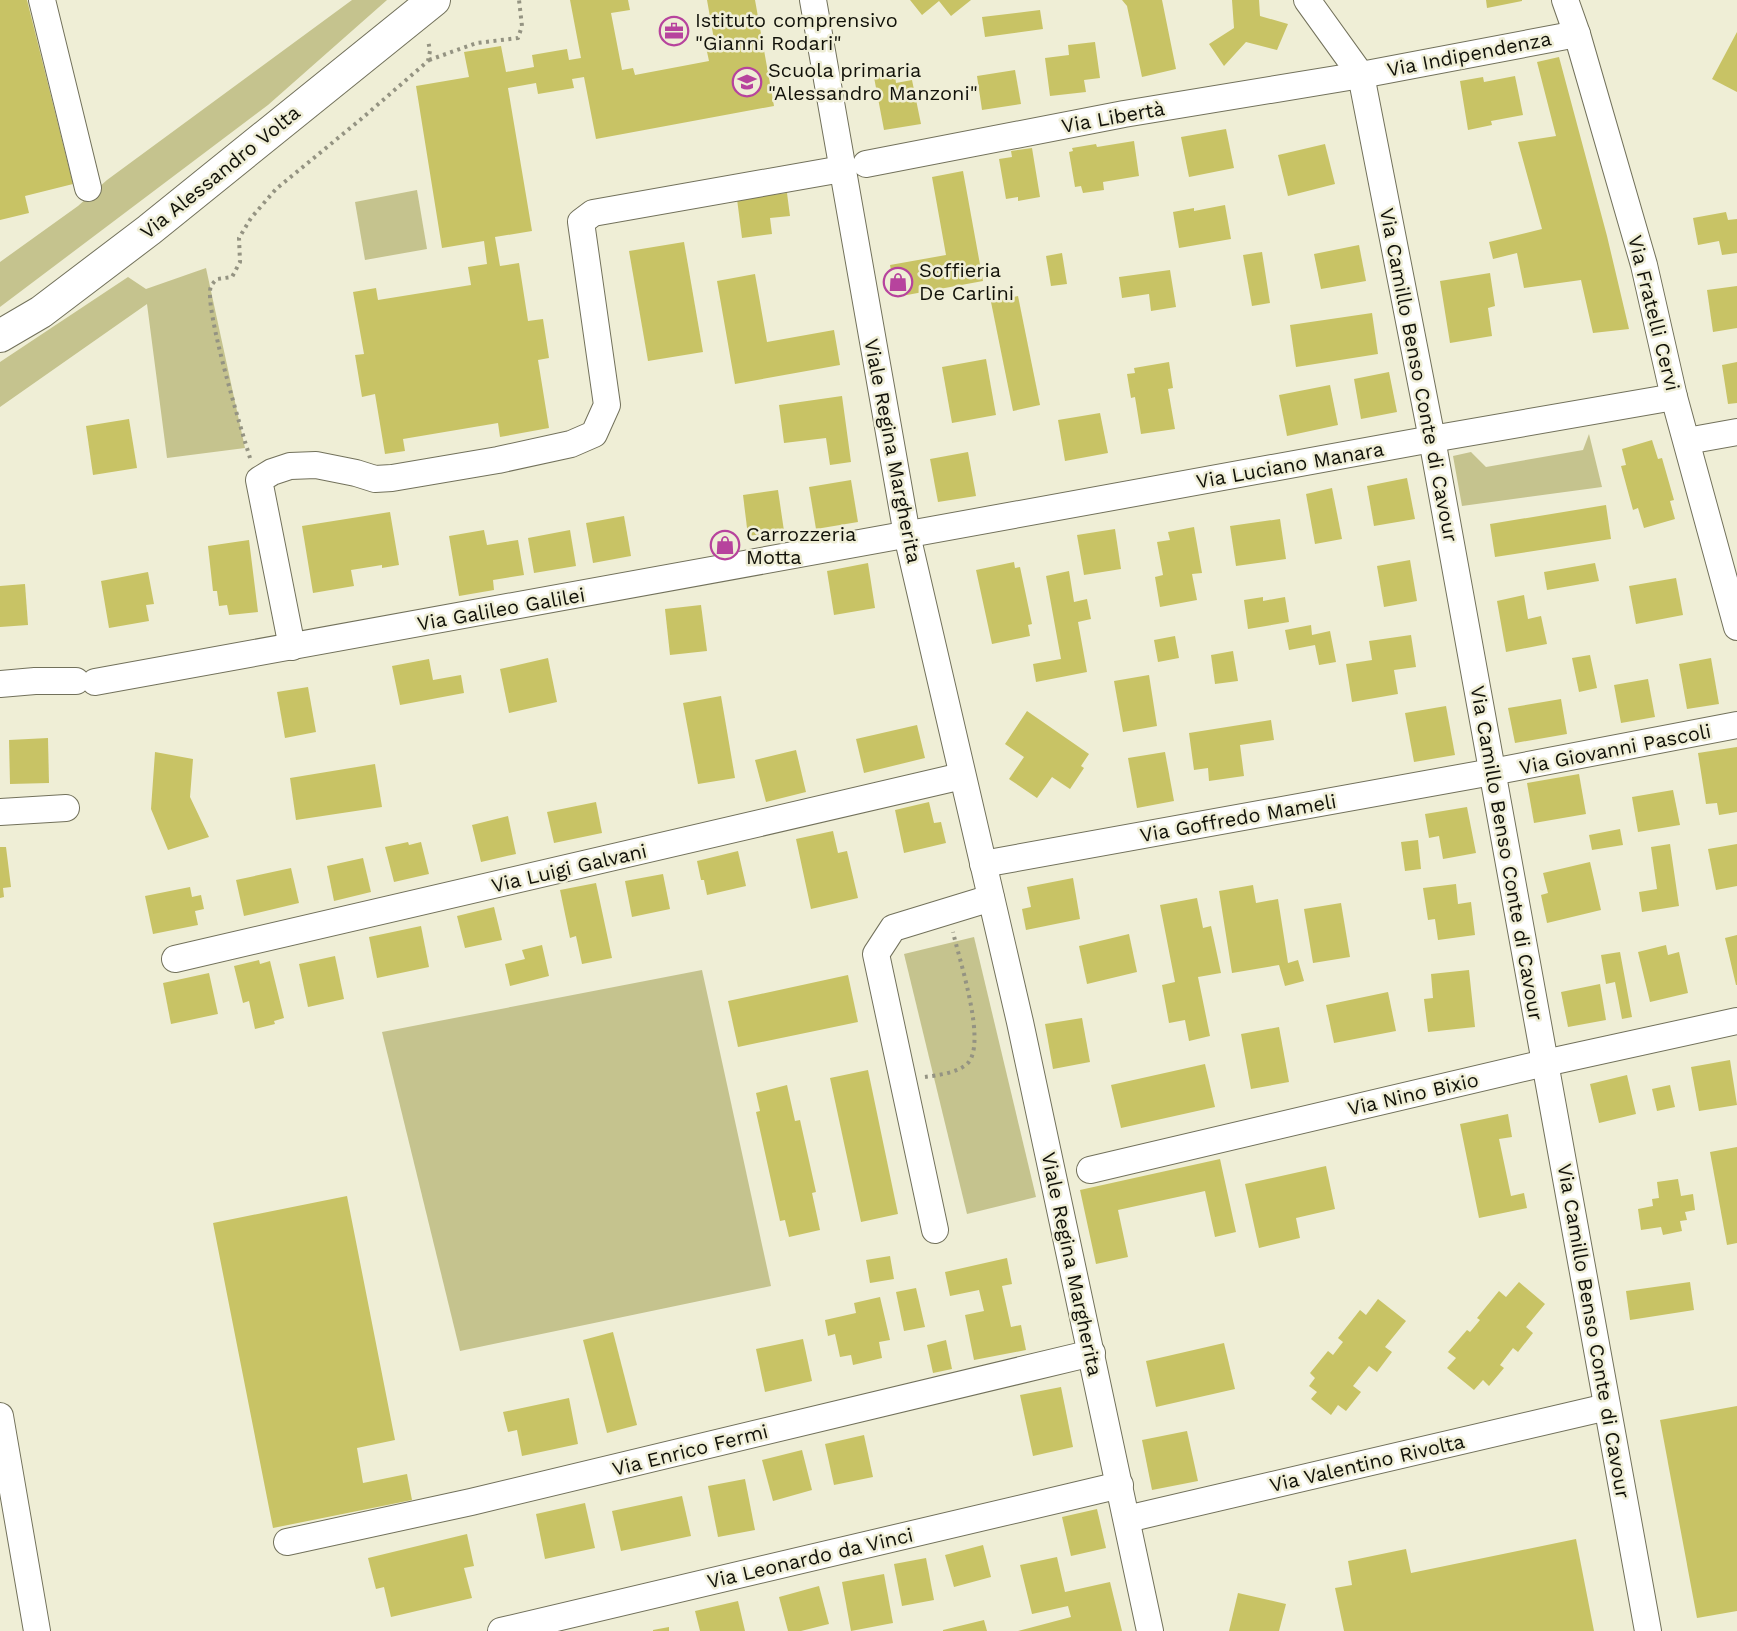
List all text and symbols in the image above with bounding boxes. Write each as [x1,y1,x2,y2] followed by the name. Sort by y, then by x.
[695,8,898,55] place label: Istituto comprensivo "Gianni Rodari"
[658,15,690,47] office icon: Istituto comprensivo "Gianni Rodari"
[1385,26,1553,82] street label: Via Indipendenza
[768,58,978,105] place label: Scuola primaria "Alessandro Manzoni"
[731,66,763,98] school or university icon: Scuola primaria "Alessandro Manzoni"
[1059,96,1167,138] street label: Via Libertà
[135,100,305,244] street label: Via Alessandro Volta
[1375,206,1463,544] street label: Via Camillo Benso Conte di Cavour
[1623,233,1685,393] street label: Via Fratelli Cervi
[919,258,1014,305] place label: Soffieria De Carlini
[882,266,914,298] shop icon: Soffieria De Carlini
[859,337,927,565] street label: Viale Regina Margherita
[1194,437,1386,493] street label: Via Luciano Manara
[746,522,856,569] place label: Carrozzeria Motta
[709,529,741,561] shop icon: Carrozzeria Motta
[415,582,587,636] street label: Via Galileo Galilei
[1466,684,1548,1022] street label: Via Camillo Benso Conte di Cavour
[1517,719,1713,779] street label: Via Giovanni Pascoli
[1138,789,1338,847] street label: Via Goffredo Mameli
[489,838,649,898] street label: Via Luigi Galvani
[1345,1067,1481,1121] street label: Via Nino Bixio
[1037,1150,1107,1378] street label: Viale Regina Margherita
[1553,1162,1635,1500] street label: Via Camillo Benso Conte di Cavour
[610,1419,770,1481] street label: Via Enrico Fermi
[1267,1429,1467,1497] street label: Via Valentino Rivolta
[705,1523,915,1593] street label: Via Leonardo da Vinci

